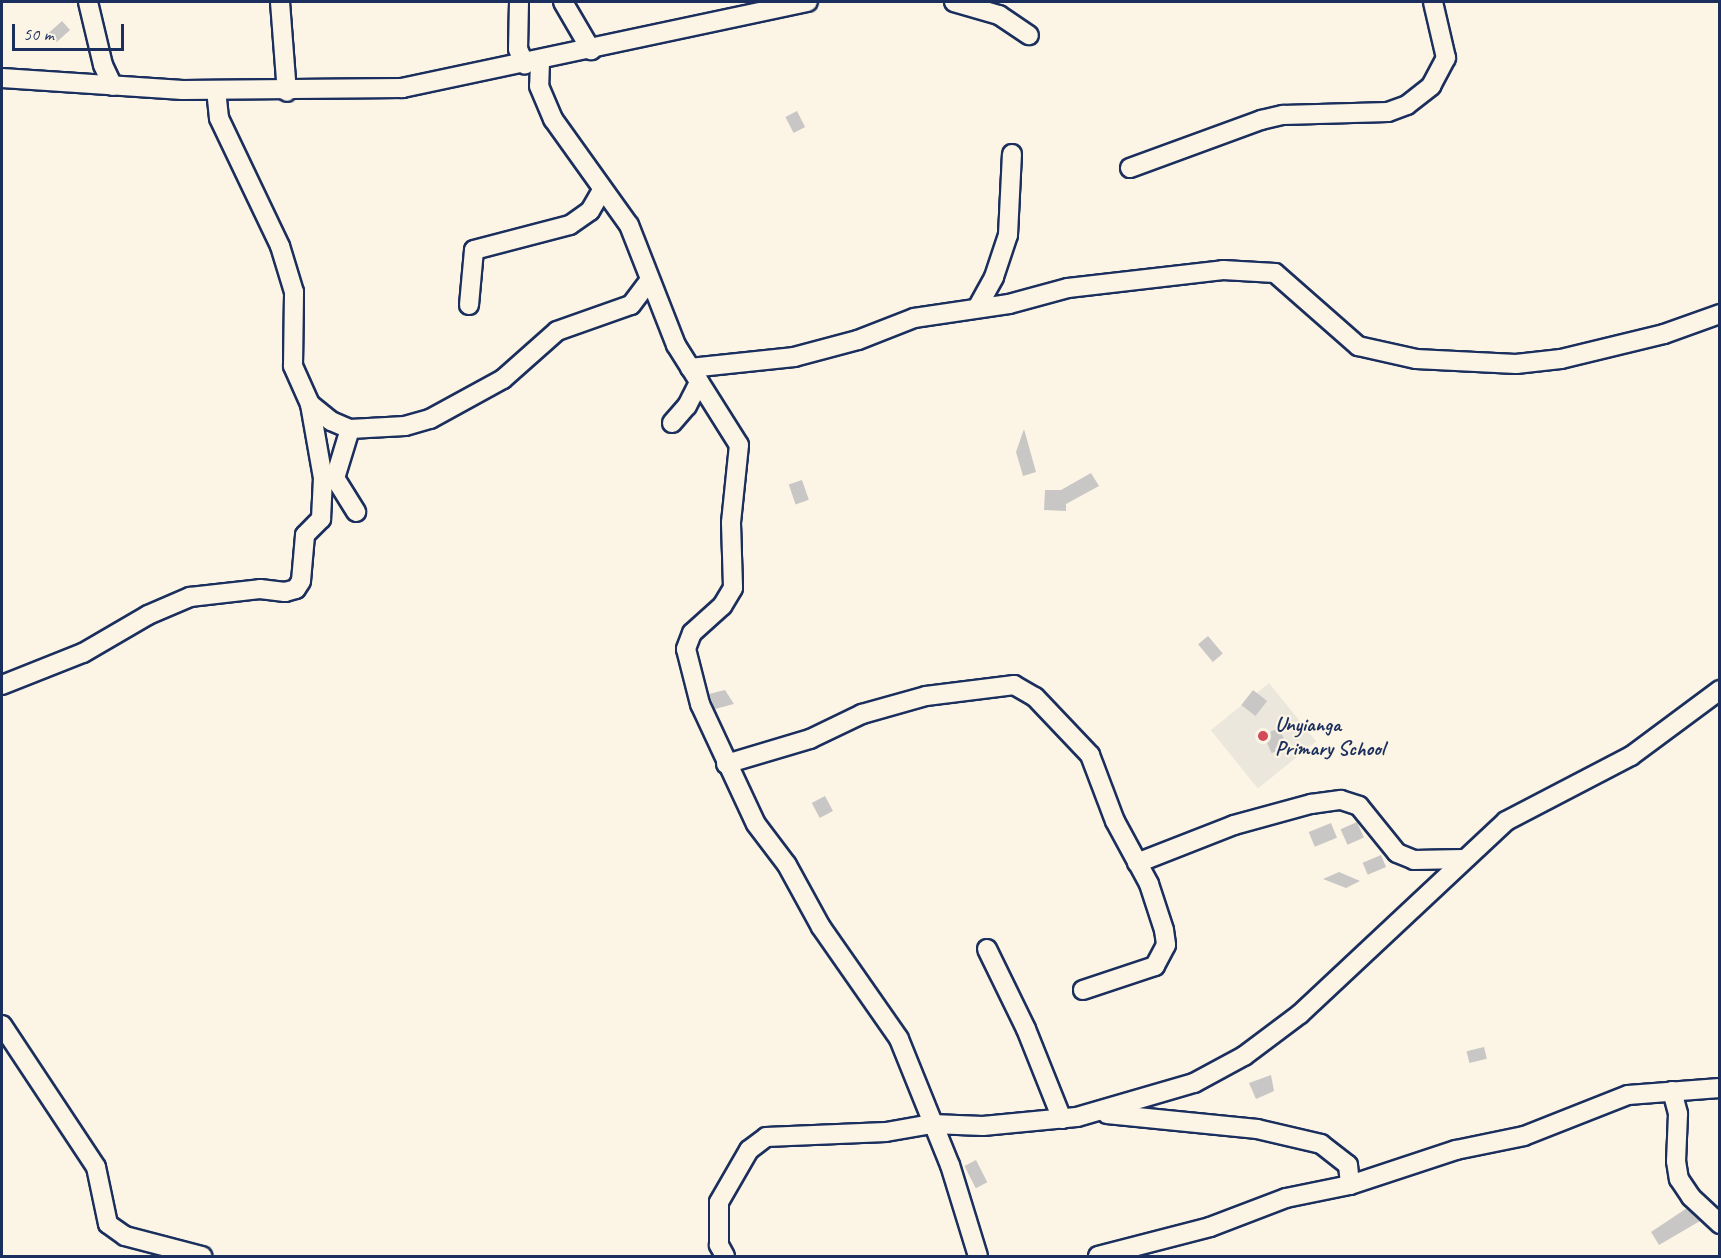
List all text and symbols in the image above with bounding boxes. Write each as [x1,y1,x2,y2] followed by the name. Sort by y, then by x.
[15,12,128,50] scale bar
[23,23,54,45] text: 50 m
[1275,711,1384,761] place label: Unyianga Primary School
[1256,729,1270,743] marker: Unyianga Primary School

